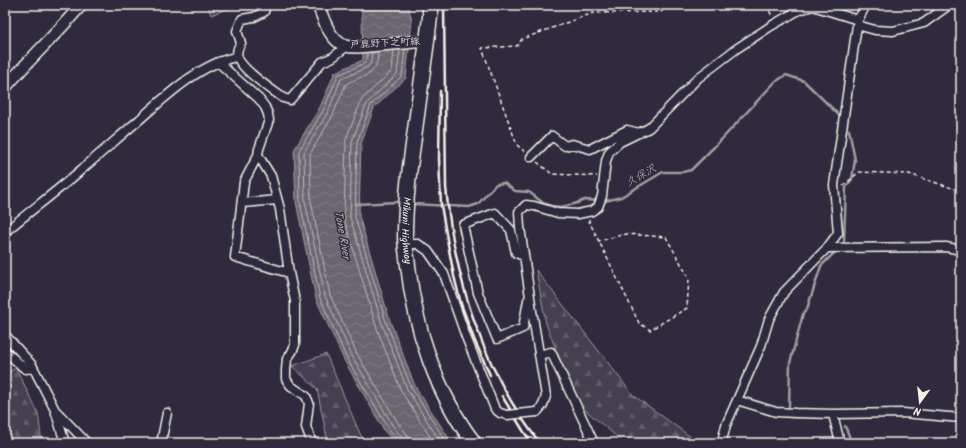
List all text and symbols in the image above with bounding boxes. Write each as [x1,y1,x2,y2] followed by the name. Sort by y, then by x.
[350,33,420,53] street label: 戸鹿野下之町線
[622,159,661,192] water label: 久保沢
[397,196,416,265] street label: Mikuni Highway
[329,210,355,263] water label: Tone River
[900,382,940,422] north arrow
[912,401,923,420] text: N

